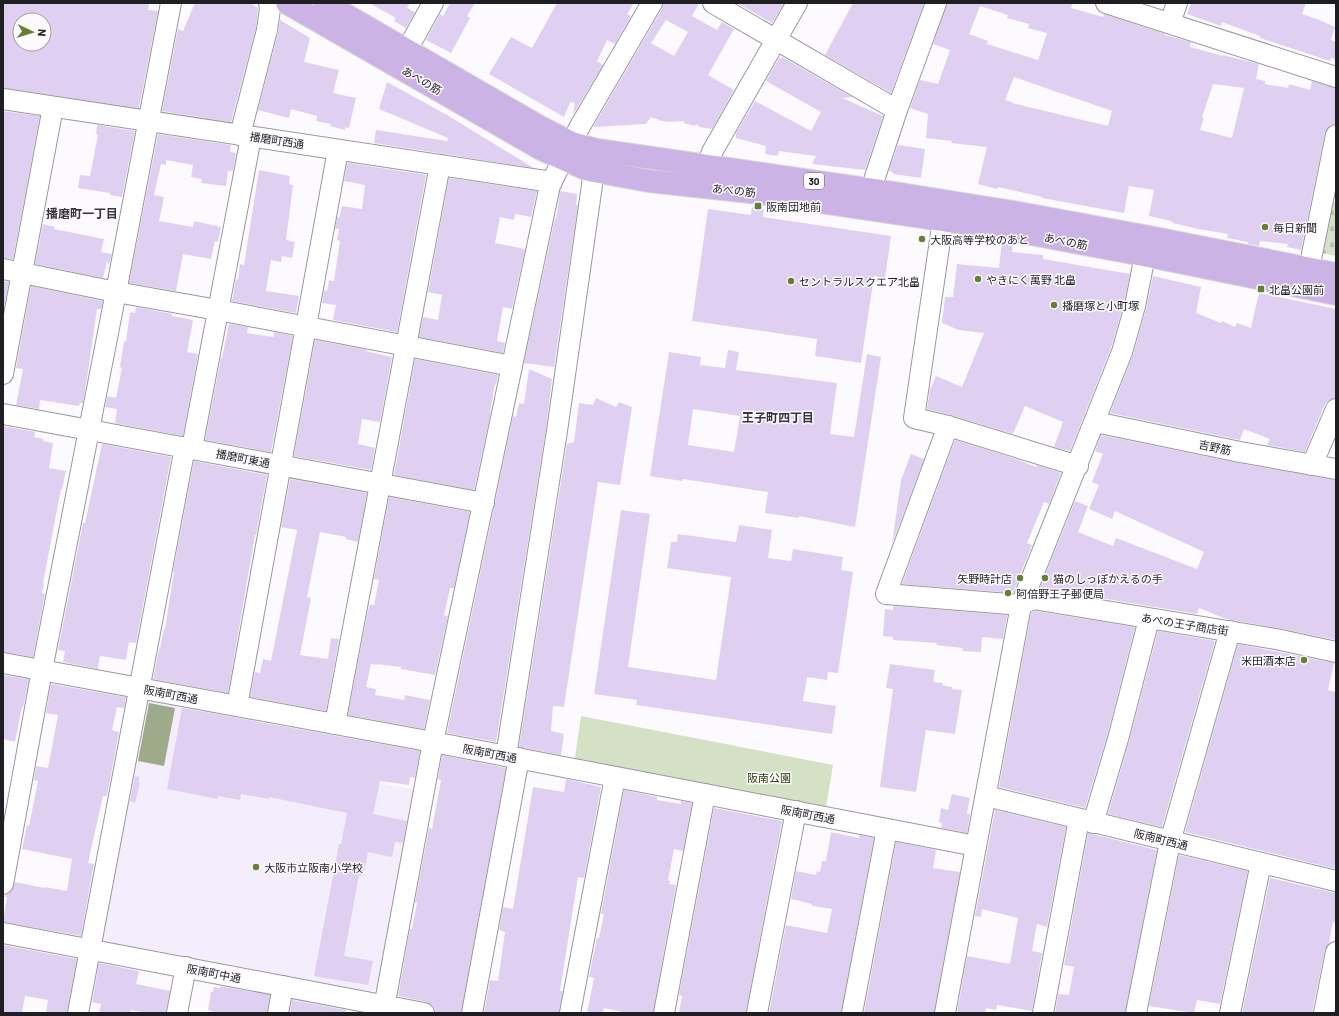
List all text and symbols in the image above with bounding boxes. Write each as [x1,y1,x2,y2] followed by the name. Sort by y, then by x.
[12,12,52,52] north arrow
[36,29,49,37] text: N
[400,63,444,97] street label: あべの筋
[249,129,305,151] street label: 播磨町西通
[804,173,824,189] road number: 30
[711,181,757,199] street label: あべの筋
[766,200,821,213] place label: 阪南団地前
[753,201,763,211] marker: 阪南団地前
[46,206,118,220] district label: 播磨町一丁目
[1273,221,1317,234] place label: 毎日新聞
[1260,222,1270,232] marker: 毎日新聞
[1043,230,1089,252] street label: あべの筋
[930,233,1029,246] place label: 大阪高等学校のあと
[917,234,927,244] marker: 大阪高等学校のあと
[986,273,1076,286] place label: やきにく萬野 北畠
[973,274,983,284] marker: やきにく萬野 北畠
[799,275,920,288] place label: セントラルスクエア北畠
[786,276,796,286] marker: セントラルスクエア北畠
[1269,283,1324,296] place label: 北畠公園前
[1256,284,1266,294] marker: 北畠公園前
[1062,299,1139,312] place label: 播磨塚と小町塚
[1049,300,1059,310] marker: 播磨塚と小町塚
[742,410,814,424] district label: 王子町四丁目
[1198,437,1232,457] street label: 吉野筋
[215,446,271,470] street label: 播磨町東通
[957,572,1012,585] place label: 矢野時計店
[1053,572,1163,585] place label: 猫のしっぽかえるの手
[1015,573,1025,583] marker: 矢野時計店
[1040,573,1050,583] marker: 猫のしっぽかえるの手
[1016,587,1104,600] place label: 阿倍野王子郵便局
[1003,588,1013,598] marker: 阿倍野王子郵便局
[1141,611,1229,637] street label: あべの王子商店街
[1241,654,1296,667] place label: 米田酒本店
[1299,655,1309,665] marker: 米田酒本店
[143,682,199,706] street label: 阪南町西通
[462,741,518,765] street label: 阪南町西通
[747,771,791,784] park label: 阪南公園
[780,802,836,826] street label: 阪南町西通
[1133,826,1189,852] street label: 阪南町西通
[264,861,363,874] place label: 大阪市立阪南小学校
[251,862,261,872] marker: 大阪市立阪南小学校
[186,961,242,985] street label: 阪南町中通

